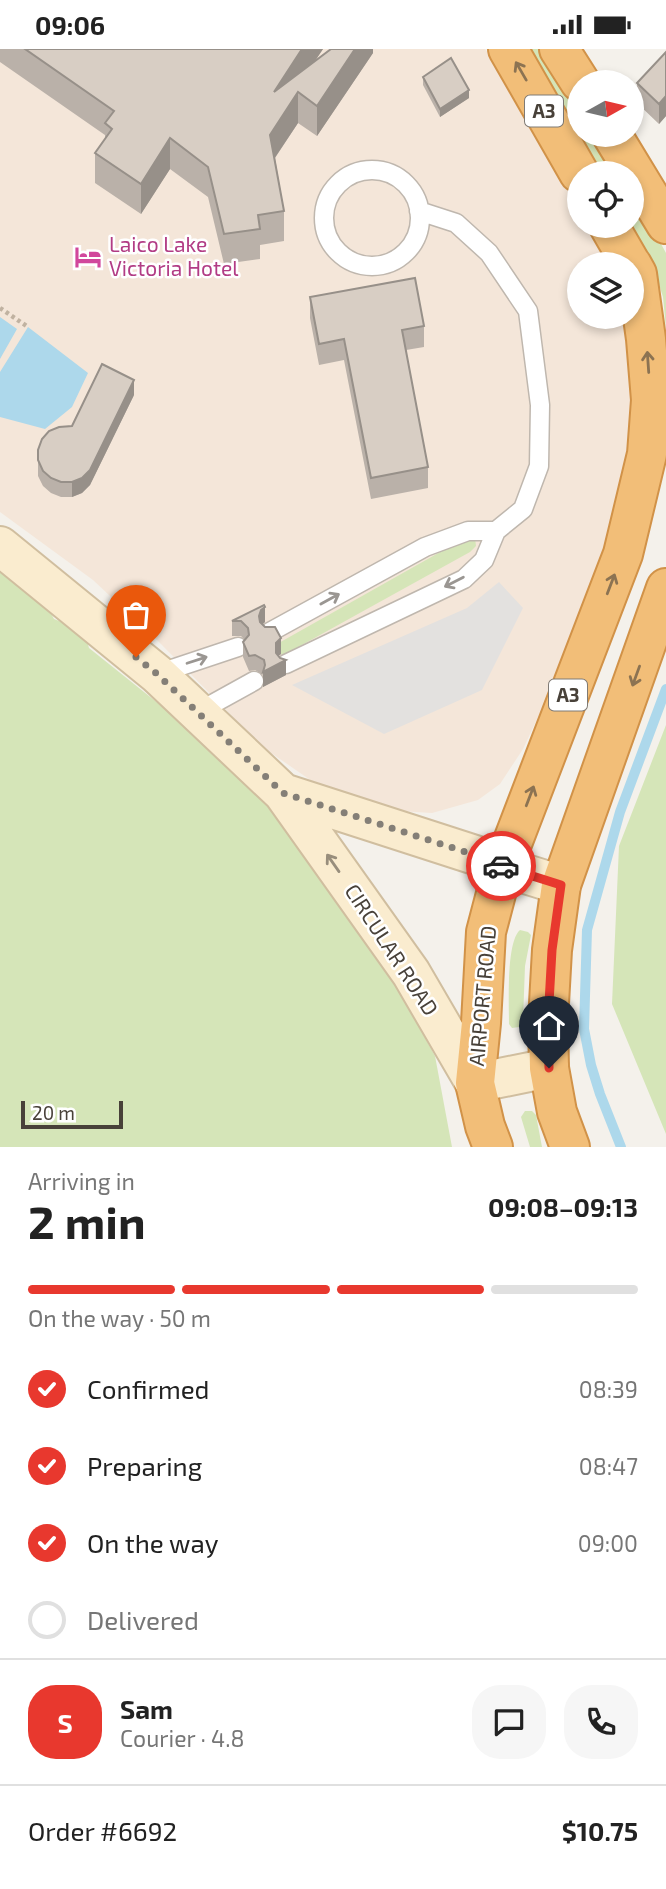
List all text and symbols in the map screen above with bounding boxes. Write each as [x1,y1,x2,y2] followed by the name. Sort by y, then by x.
[35,9,105,40] text: 09:06
[514,62,528,82] one-way arrow
[567,70,644,147] north arrow
[567,70,644,329] map controls
[525,95,563,127] road number: A3
[567,161,644,238] button: locate
[109,231,239,280] place label: Laico Lake Victoria Hotel
[73,242,103,272] hotel icon: Laico Lake Victoria Hotel
[567,252,644,329] button: layers
[641,351,654,374] one-way arrow
[606,574,619,596] one-way arrow
[445,576,465,590] one-way arrow
[106,585,166,657] pin
[319,592,339,606] one-way arrow
[117,596,155,634] icon: bag
[186,653,208,666] one-way arrow
[629,664,641,686] one-way arrow
[549,680,587,711] road number: A3
[524,786,537,808] one-way arrow
[466,831,536,901] courier
[482,847,520,885] icon: car
[326,854,340,873] one-way arrow
[340,879,444,1020] street label: CIRCULAR ROAD
[463,925,500,1067] street label: AIRPORT ROAD
[519,996,579,1068] pin
[530,1007,568,1045] icon: home
[21,1098,122,1130] scale bar
[32,1101,75,1124] text: 20 m
[28,1167,135,1195] text: Arriving in
[488,1191,638,1222] text: 09:08–09:13
[28,1193,146,1248] text: 2 min
[28,1304,211,1332] text: On the way · 50 m
[28,1370,66,1408] icon: check
[87,1373,210,1404] text: Confirmed
[579,1375,638,1403] text: 08:39
[28,1447,66,1485] icon: check
[87,1450,202,1481] text: Preparing
[579,1452,638,1480] text: 08:47
[28,1524,66,1562] icon: check
[87,1527,218,1558] text: On the way
[578,1529,638,1557] text: 09:00
[87,1604,199,1635] text: Delivered
[472,1685,546,1759] button: chat
[564,1685,638,1759] button: phone
[120,1693,173,1724] text: Sam
[57,1707,73,1738] text: S
[120,1724,244,1752] text: Courier · 4.8
[28,1815,177,1846] text: Order #6692
[562,1815,638,1846] text: $10.75

